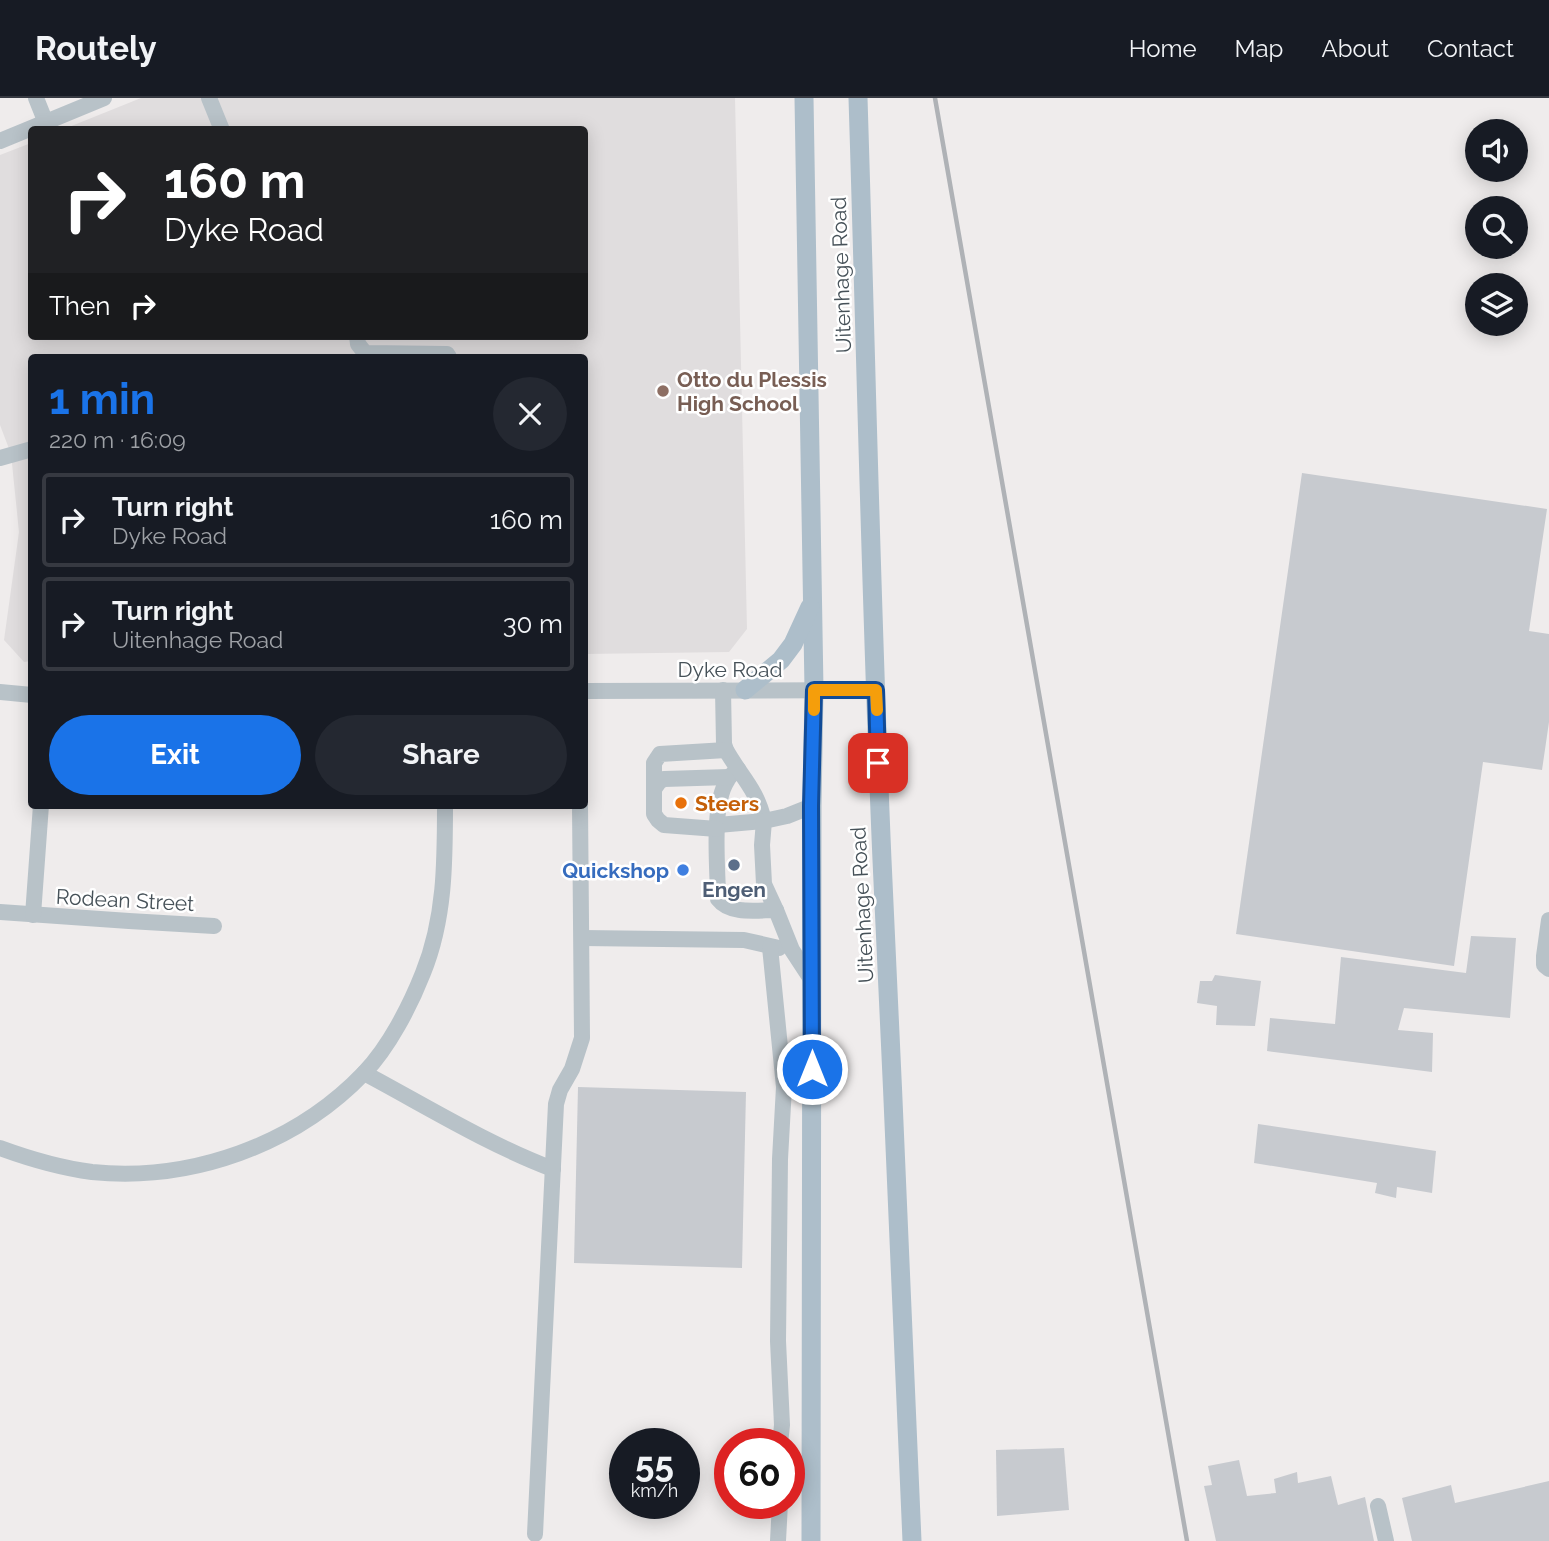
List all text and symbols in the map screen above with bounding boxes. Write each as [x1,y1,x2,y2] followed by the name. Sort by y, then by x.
[35,29,157,68] text: Routely
[1129,34,1197,63] text: Home
[1235,34,1283,63] text: Map
[1321,34,1389,63] text: About
[1427,34,1514,63] text: Contact
[1465,119,1528,336] map controls
[1465,119,1528,182] button: sound
[164,152,305,209] text: 160 m
[49,154,140,245] icon: right
[826,196,856,354] street label: Uitenhage Road
[1465,196,1528,259] button: search
[164,211,324,248] text: Dyke Road
[1465,273,1528,336] button: layers
[124,287,162,325] icon: right
[49,291,110,321] text: Then
[677,367,827,416] place label: Otto du Plessis High School
[49,375,155,424] text: 1 min
[493,377,567,451] button: close
[655,383,671,399] marker: Otto du Plessis High School
[49,426,186,453] text: 220 m · 16:09
[112,492,233,522] text: Turn right
[53,501,91,539] icon: right
[490,505,563,535] text: 160 m
[112,522,227,549] text: Dyke Road
[112,596,233,626] text: Turn right
[53,605,91,643] icon: right
[503,609,563,639] text: 30 m
[112,626,283,653] text: Uitenhage Road
[677,657,783,682] street label: Dyke Road
[49,715,301,795] button: Exit
[315,715,567,795] button: Share
[848,733,908,793] pin
[859,744,897,782] icon: arrive
[695,791,759,816] place label: Steers
[673,795,689,811] marker: Steers
[845,826,879,984] street label: Uitenhage Road
[726,857,742,873] marker: Engen
[562,858,669,883] place label: Quickshop
[675,862,691,878] marker: Quickshop
[702,877,766,902] place label: Engen
[55,884,195,916] street label: Rodean Street
[775,1032,849,1106] position arrow
[714,1428,805,1519] speed limit sign: 60
[635,1444,674,1485] text: 55
[631,1480,678,1501] text: km/h

